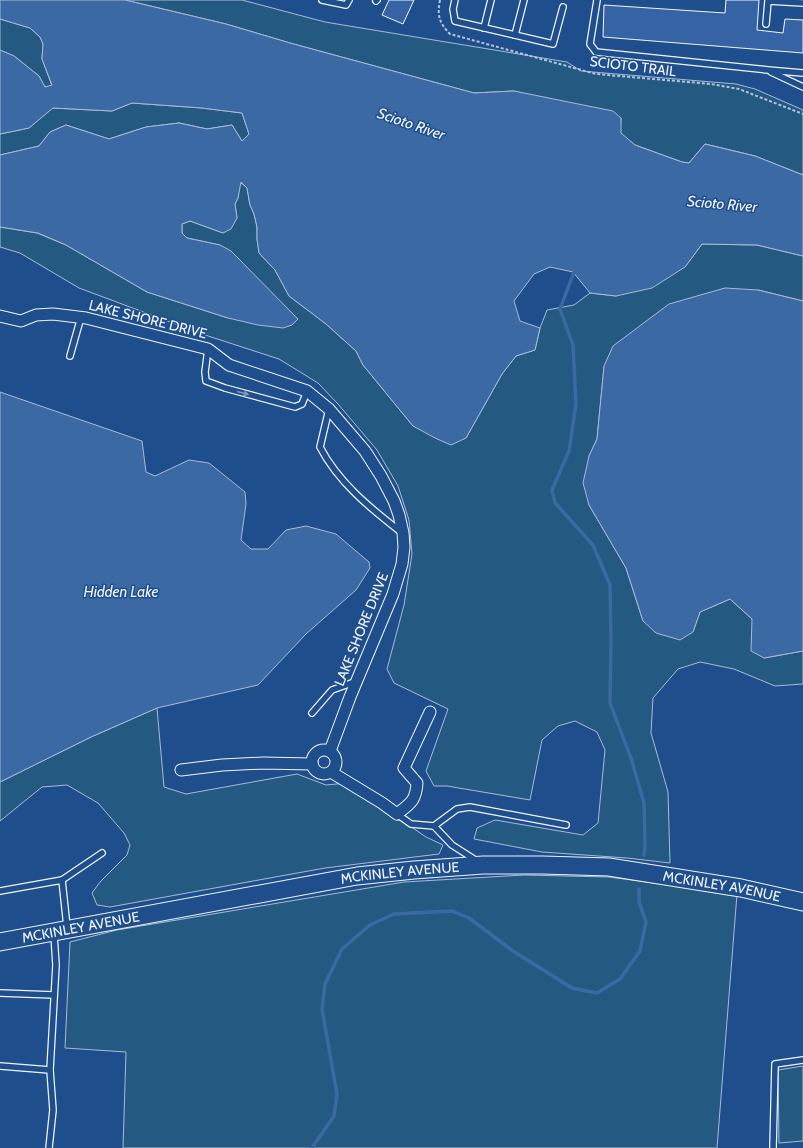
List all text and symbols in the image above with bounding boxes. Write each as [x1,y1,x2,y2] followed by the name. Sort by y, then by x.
[589,52,677,80] street label: SCIOTO TRAIL
[375,104,448,144] water label: Scioto River
[686,192,759,216] water label: Scioto River
[87,296,209,342] street label: LAKE SHORE DRIVE
[238,390,250,396] one-way arrow
[330,569,392,689] street label: LAKE SHORE DRIVE
[84,583,159,601] water label: Hidden Lake
[339,858,460,888] street label: MCKINLEY AVENUE
[662,867,783,906] street label: MCKINLEY AVENUE
[20,907,141,947] street label: MCKINLEY AVENUE

